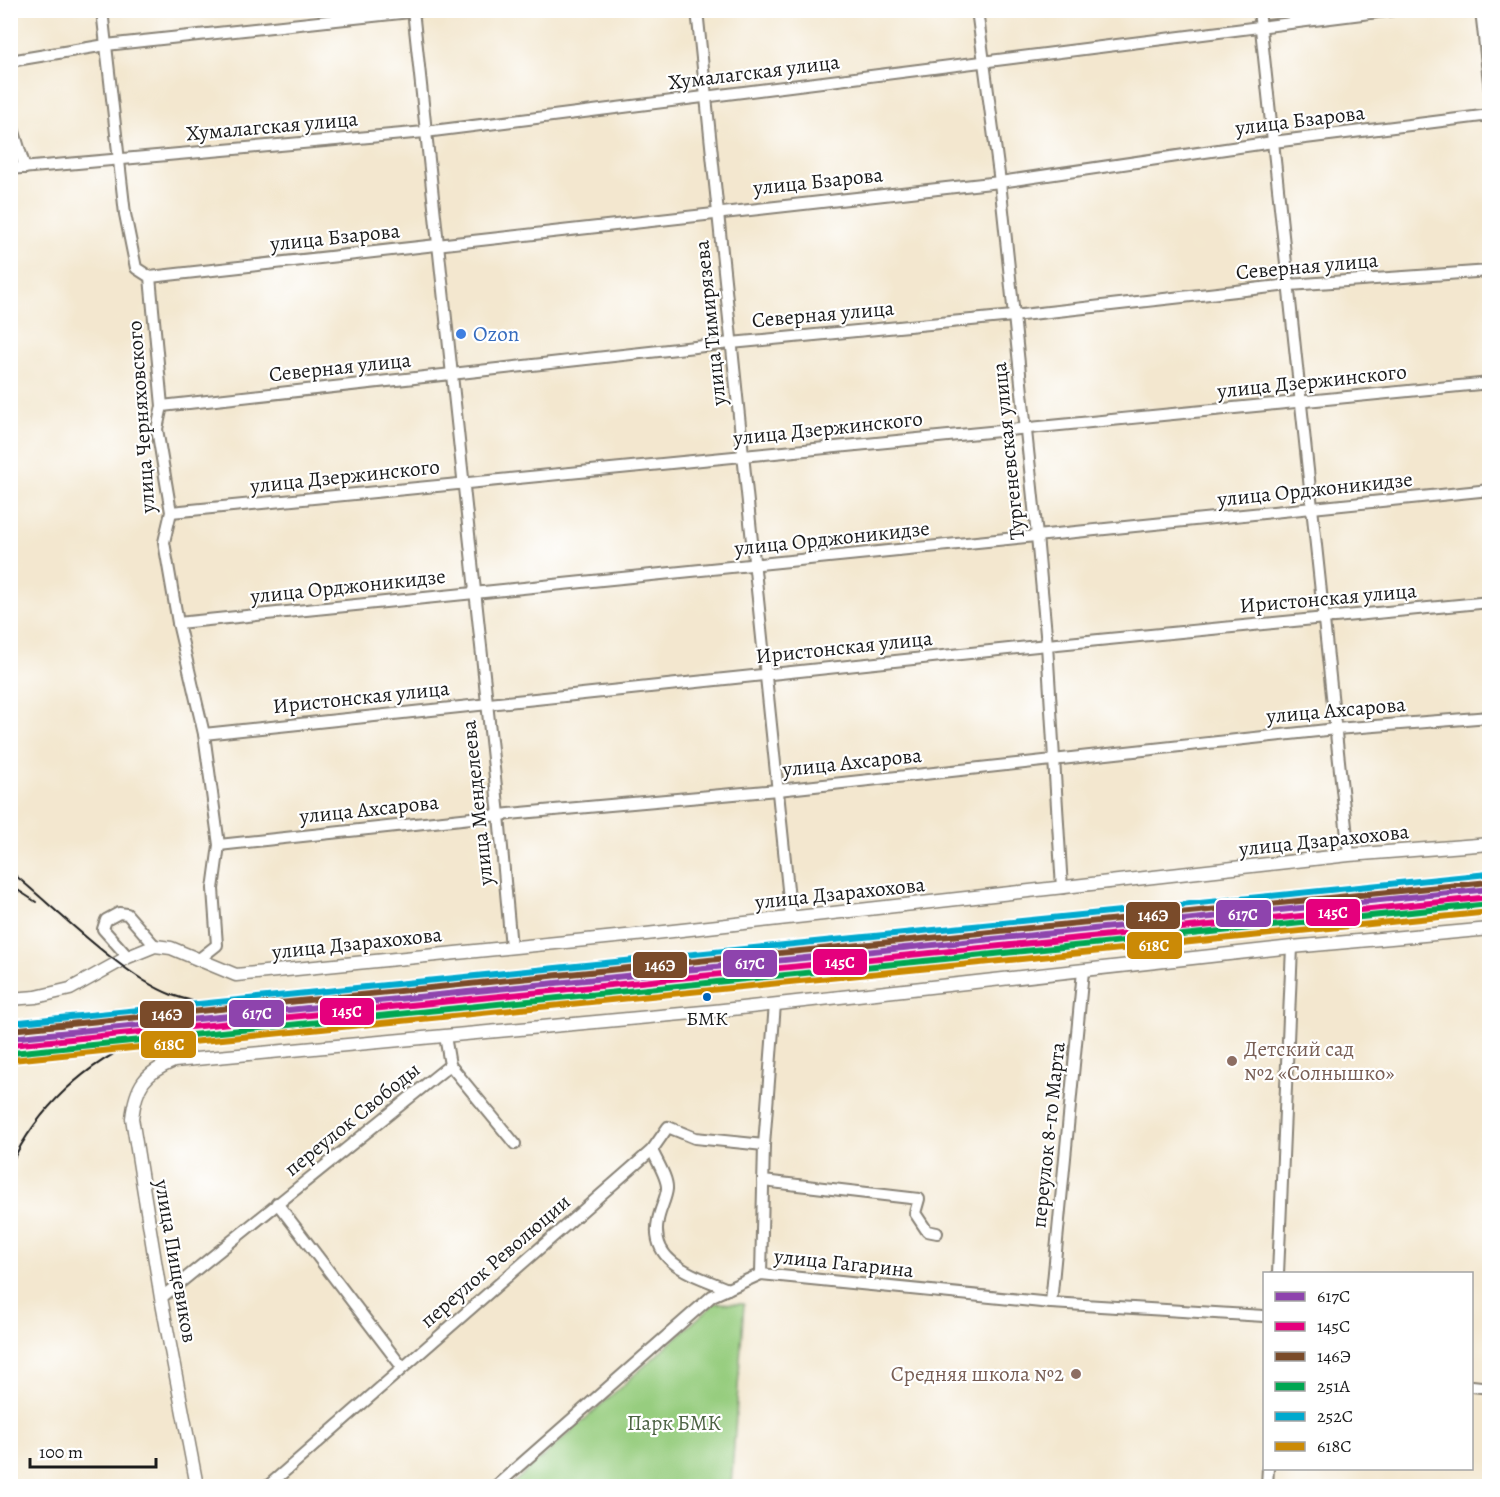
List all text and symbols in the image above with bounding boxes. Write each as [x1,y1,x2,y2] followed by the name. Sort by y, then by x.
[667,48,842,96] street label: Хумалагская улица
[1233,98,1367,142] street label: улица Бзарова
[185,105,359,147] street label: Хумалагская улица
[751,160,885,202] street label: улица Бзарова
[268,216,402,258] street label: улица Бзарова
[687,239,733,408] street label: улица Тимирязева
[1235,246,1380,286] street label: Северная улица
[751,294,896,334] street label: Северная улица
[120,320,162,515] street label: улица Черняховского
[473,320,519,348] place label: Ozon
[454,327,468,341] marker: Ozon
[268,346,413,388] street label: Северная улица
[1215,357,1408,405] street label: улица Дзержинского
[985,361,1031,541] street label: Тургеневская улица
[731,404,924,452] street label: улица Дзержинского
[248,452,441,500] street label: улица Дзержинского
[1215,465,1414,513] street label: улица Орджоникидзе
[732,514,931,562] street label: улица Орджоникидзе
[248,562,447,610] street label: улица Орджоникидзе
[1238,576,1418,620] street label: Иристонская улица
[754,624,934,670] street label: Иристонская улица
[271,674,451,720] street label: Иристонская улица
[1264,690,1407,730] street label: улица Ахсарова
[454,719,500,888] street label: улица Менделеева
[780,741,923,783] street label: улица Ахсарова
[297,788,440,830] street label: улица Ахсарова
[1237,817,1411,863] street label: улица Дзарахохова
[753,870,927,916] street label: улица Дзарахохова
[1305,898,1361,927] line badge: 145С
[1215,899,1272,928] line badge: 617C
[1125,901,1181,930] line badge: 146Э
[1318,902,1348,924] text: 145С
[1228,904,1258,926] text: 617C
[1138,905,1168,927] text: 146Э
[270,920,444,966] street label: улица Дзарахохова
[1126,931,1183,960] line badge: 618С
[1139,935,1170,957] text: 618С
[812,948,868,976] line badge: 145С
[722,949,778,978] line badge: 617C
[632,951,688,979] line badge: 146Э
[825,952,855,974] text: 145С
[735,953,765,975] text: 617C
[645,955,675,977] text: 146Э
[701,991,713,1003] marker: БМК
[319,997,375,1026] line badge: 145С
[228,999,285,1028] line badge: 617C
[139,1000,195,1029] line badge: 146Э
[332,1001,362,1023] text: 145С
[242,1003,272,1025] text: 617C
[152,1004,182,1026] text: 146Э
[686,1005,728,1032] place label: БМК
[140,1030,197,1059] line badge: 618С
[154,1034,185,1056] text: 618С
[1244,1035,1394,1087] place label: Детский сад №2 «Солнышко»
[1024,1040,1072,1229] street label: переулок 8-го Марта
[1225,1054,1239,1068] marker: Детский сад №2 «Солнышко»
[278,1056,426,1182] street label: переулок Свободы
[148,1176,204,1345] street label: улица Пищевиков
[414,1188,576,1334] street label: переулок Революции
[772,1242,916,1284] street label: улица Гагарина
[1263,1272,1473,1470] legend
[1317,1284,1350,1308] text: 617C
[1317,1314,1350,1338] text: 145С
[1317,1344,1351,1368] text: 146Э
[891,1360,1064,1388] place label: Средняя школа №2
[1069,1367,1083,1381] marker: Средняя школа №2
[1317,1374,1350,1398] text: 251А
[1317,1404,1353,1428] text: 252С
[627,1409,722,1437] park label: Парк БМК
[30,1431,156,1469] scale bar
[1317,1434,1351,1458] text: 618С
[39,1440,83,1464] text: 100 m

